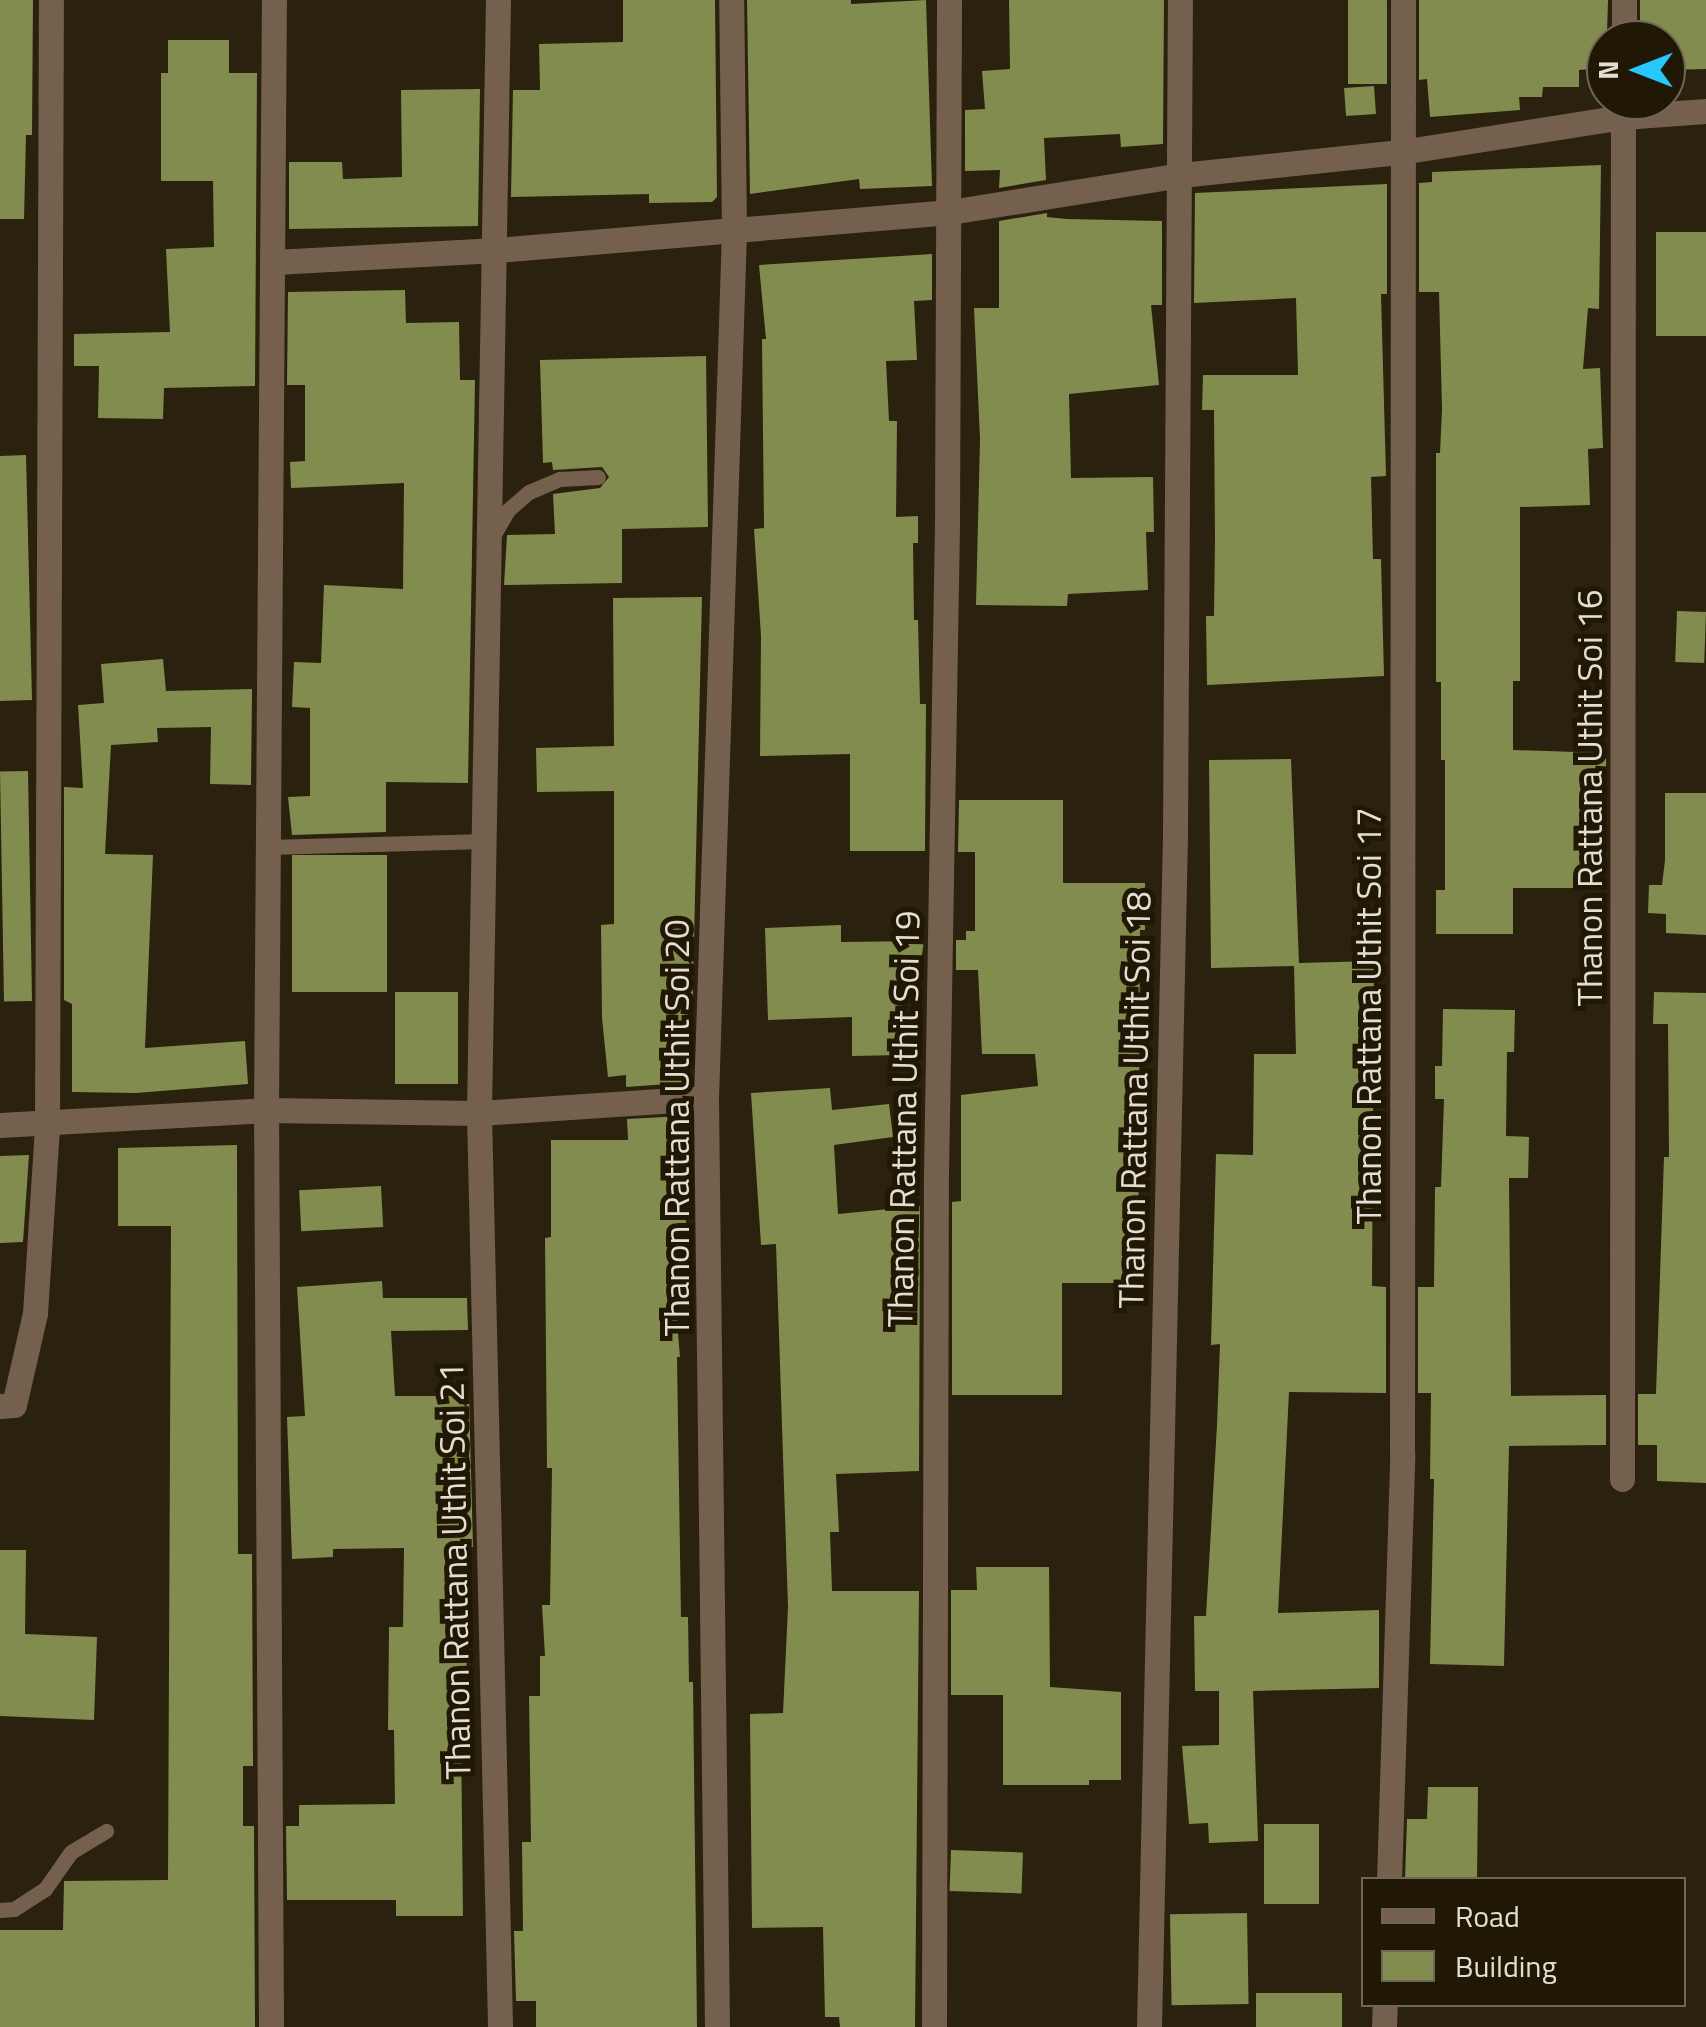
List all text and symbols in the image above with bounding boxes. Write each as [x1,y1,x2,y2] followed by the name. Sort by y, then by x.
[1586,20,1686,120] north arrow
[1586,60,1629,80] text: N
[1568,589,1610,1007] street label: Thanon Rattana Uthit Soi 16
[1347,807,1389,1225] street label: Thanon Rattana Uthit Soi 17
[1109,891,1159,1309] street label: Thanon Rattana Uthit Soi 18
[878,910,928,1328] street label: Thanon Rattana Uthit Soi 19
[655,919,697,1337] street label: Thanon Rattana Uthit Soi 20
[429,1362,479,1780] street label: Thanon Rattana Uthit Soi 21
[1361,1877,1686,2007] legend
[1455,1893,1520,1939] text: Road
[1455,1943,1557,1989] text: Building

